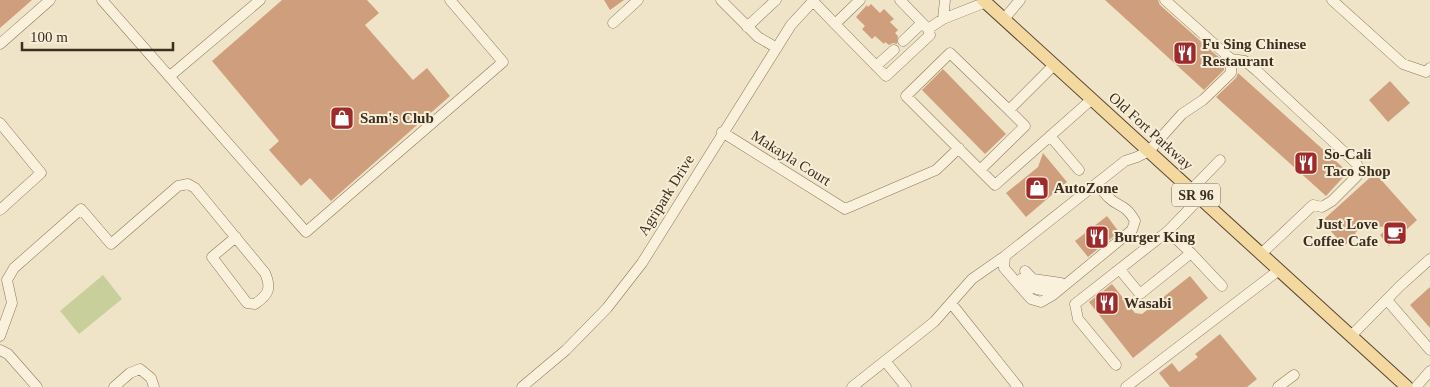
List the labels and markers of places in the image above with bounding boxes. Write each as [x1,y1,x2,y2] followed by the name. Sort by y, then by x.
[1202,36,1307,69] place label: Fu Sing Chinese Restaurant
[1172,40,1198,66] restaurant icon: Fu Sing Chinese Restaurant
[329,105,355,131] shop icon: Sam's Club
[360,110,434,126] place label: Sam's Club
[1324,146,1391,179] place label: So-Cali Taco Shop
[1293,150,1319,176] restaurant icon: So-Cali Taco Shop
[1024,175,1050,201] shop icon: AutoZone
[1054,180,1119,196] place label: AutoZone
[1303,216,1378,249] place label: Just Love Coffee Cafe
[1382,220,1408,246] cafe icon: Just Love Coffee Cafe
[1084,224,1110,250] restaurant icon: Burger King
[1114,229,1195,245] place label: Burger King
[1094,290,1120,316] restaurant icon: Wasabi
[1124,295,1172,311] place label: Wasabi

